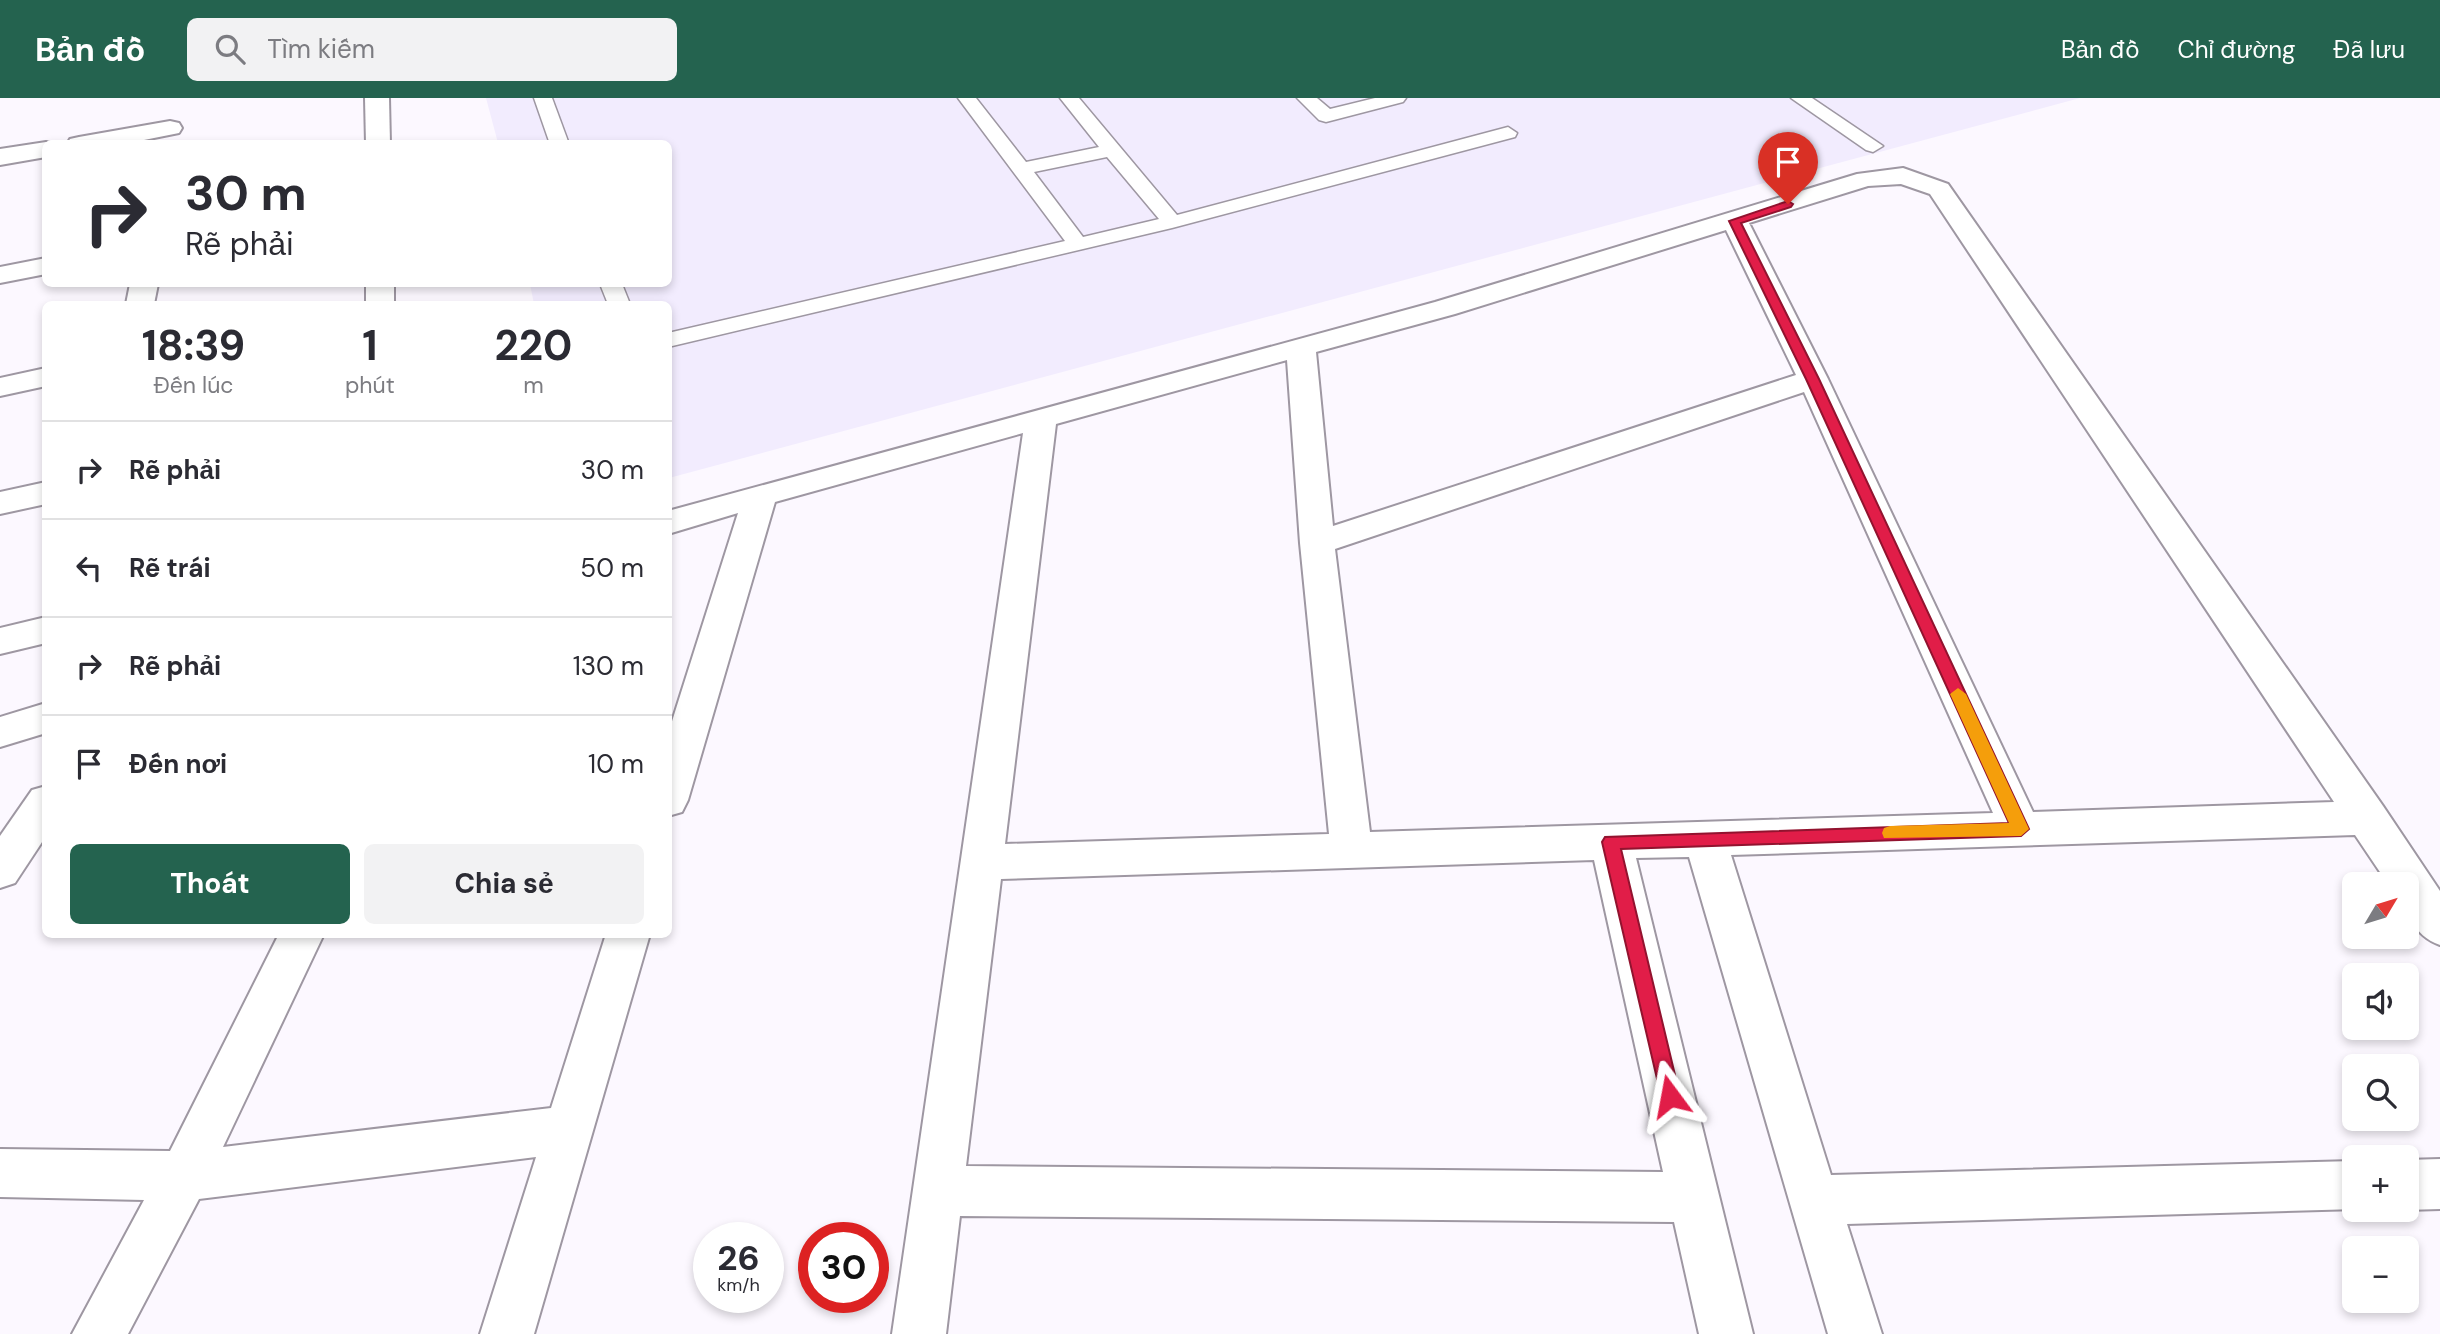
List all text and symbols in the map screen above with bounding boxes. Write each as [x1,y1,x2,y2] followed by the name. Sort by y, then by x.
[187,18,677,81] search box
[35,28,145,71] text: Bản đồ
[211,30,249,68] icon: search
[267,32,375,66] text: Tìm kiếm
[2061,34,2139,65] text: Bản đồ
[2177,34,2295,65] text: Chỉ đường
[2333,34,2405,65] text: Đã lưu
[1758,132,1818,204] pin
[1769,143,1807,181] icon: arrive
[185,161,307,225] text: 30 m
[70,168,161,259] icon: right
[185,223,294,265] text: Rẽ phải
[142,318,245,373] text: 18:39
[362,318,377,373] text: 1
[494,318,572,373] text: 220
[153,370,234,400] text: Đến lúc
[345,370,395,400] text: phút
[523,370,544,400] text: m
[70,451,108,489] icon: right
[129,453,221,487] text: Rẽ phải
[581,453,644,487] text: 30 m
[70,549,108,587] icon: left
[129,551,211,585] text: Rẽ trái
[580,551,644,585] text: 50 m
[70,647,108,685] icon: right
[129,649,221,683] text: Rẽ phải
[573,649,644,683] text: 130 m
[70,745,108,783] icon: arrive
[129,747,227,781] text: Đến nơi
[588,747,644,781] text: 10 m
[70,844,350,924] button: Thoát
[364,844,644,924] button: Chia sẻ
[2342,872,2418,948] north arrow
[2342,872,2419,1313] map controls
[2342,963,2419,1040] button: sound
[2342,1054,2419,1131] button: search
[1633,1059,1707,1133] position arrow
[2342,1145,2419,1222] button: +
[798,1222,889,1313] speed limit sign: 30
[717,1235,760,1281] text: 26
[2342,1236,2419,1313] button: −
[717,1273,760,1297] text: km/h

